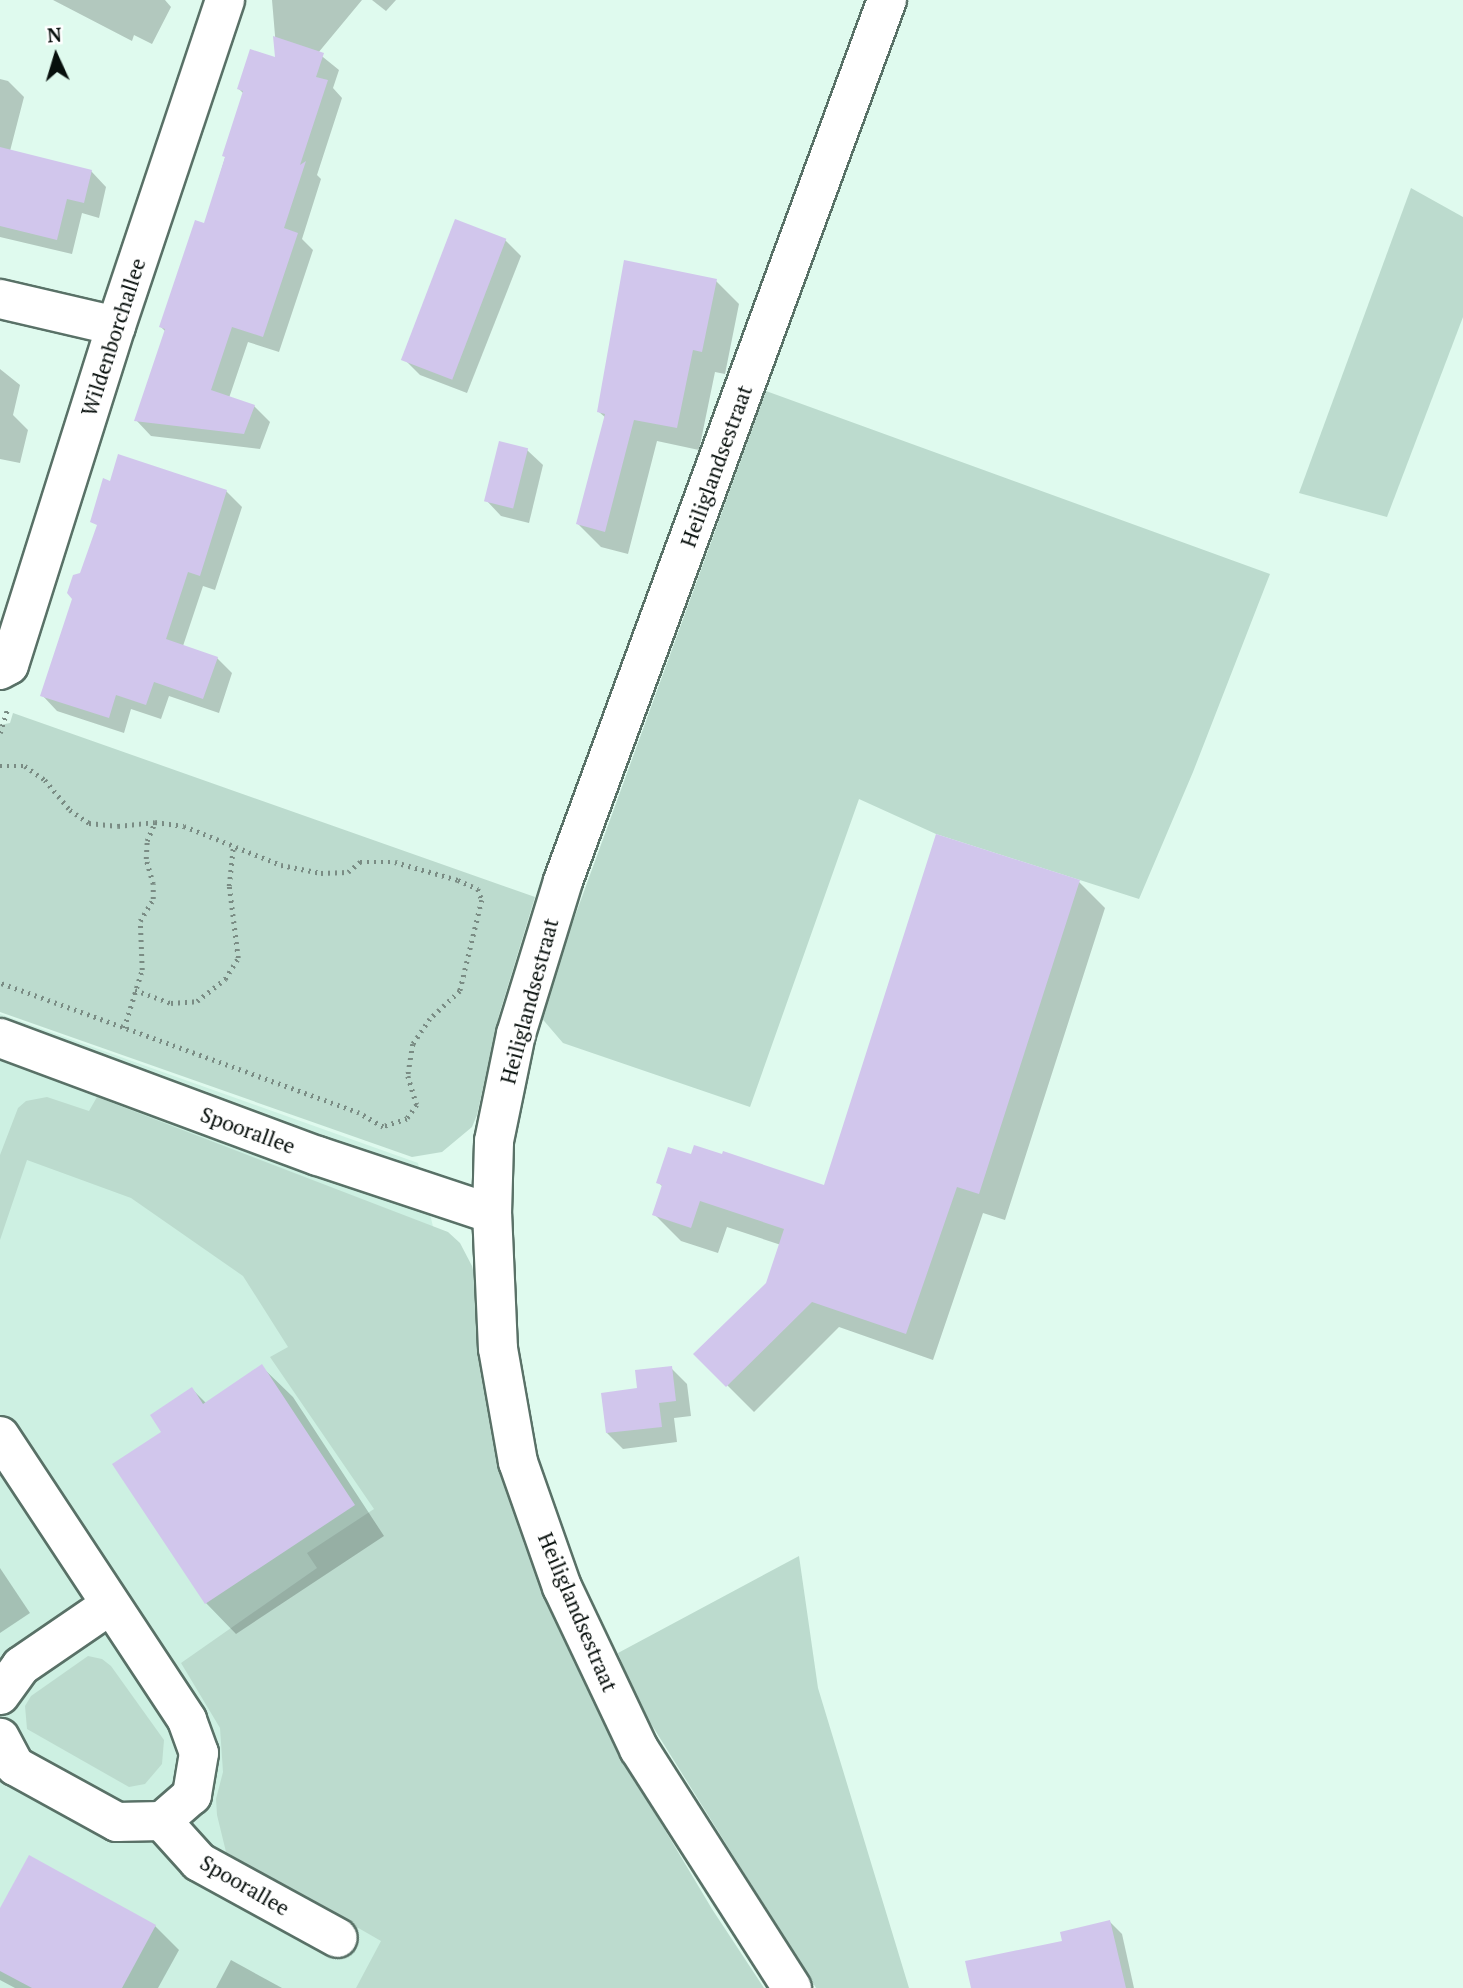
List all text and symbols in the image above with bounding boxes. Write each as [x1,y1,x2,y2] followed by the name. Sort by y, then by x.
[21,21,91,91] north arrow
[46,22,63,48] text: N
[76,255,150,419] street label: Wildenborchallee
[675,382,757,550] street label: Heiliglandsestraat
[495,915,563,1087] street label: Heiliglandsestraat
[197,1101,299,1159] street label: Spoorallee
[533,1529,623,1695] street label: Heiliglandsestraat
[196,1849,294,1921] street label: Spoorallee

